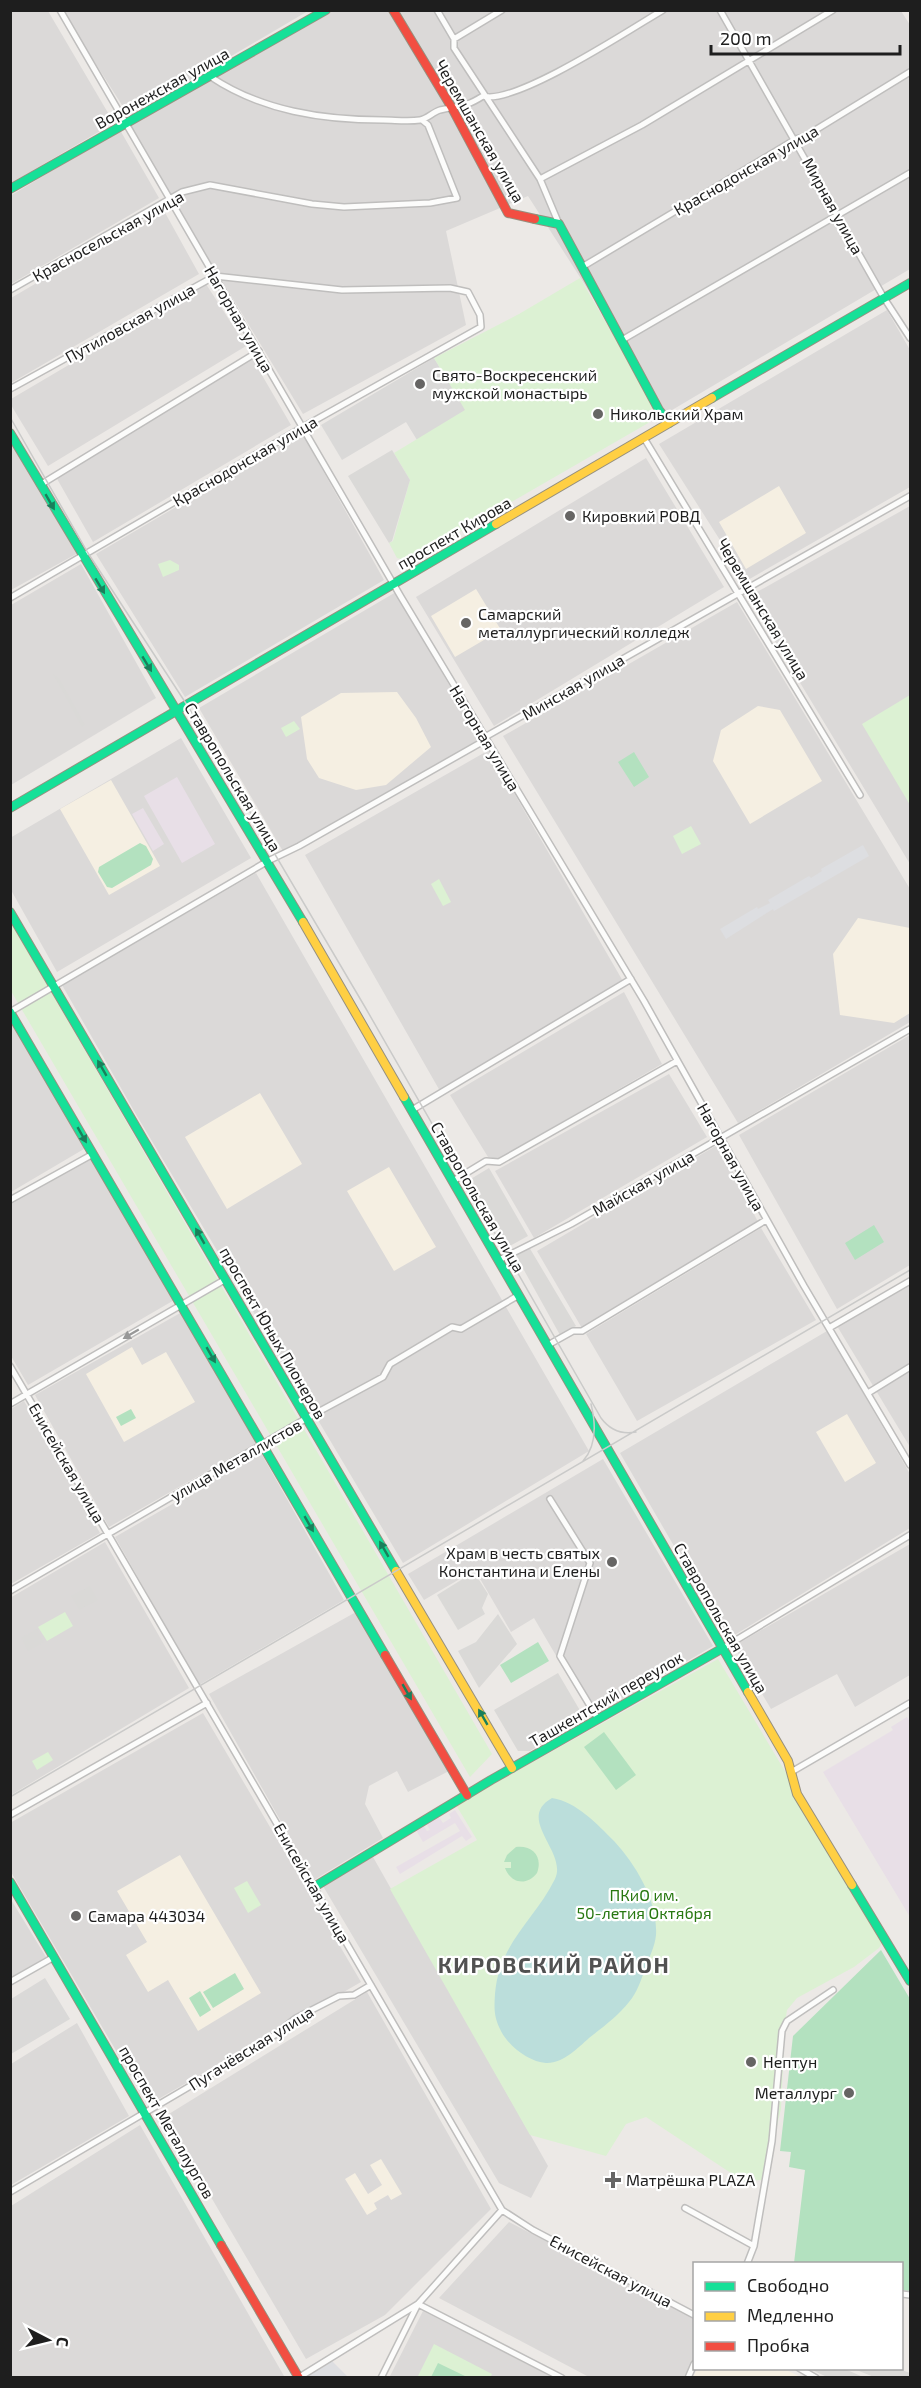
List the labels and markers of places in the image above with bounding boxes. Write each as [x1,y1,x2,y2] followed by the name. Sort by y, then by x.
[432,365,597,403] place label: Свято-Воскресенский мужской монастырь
[413,377,427,391] marker: Свято-Воскресенский мужской монастырь
[610,404,744,423] place label: Никольский Храм
[591,407,605,421] marker: Никольский Храм
[582,506,700,525] place label: Кировкий РОВД
[563,509,577,523] marker: Кировкий РОВД
[478,604,690,642] place label: Самарский металлургический колледж
[459,616,473,630] marker: Самарский металлургический колледж
[439,1543,601,1580] place label: Храм в честь святых Константина и Елены
[605,1555,619,1569] marker: Храм в честь святых Константина и Елены
[88,1906,206,1925] place label: Самара 443034
[69,1909,83,1923] marker: Самара 443034
[763,2052,817,2072] place label: Нептун
[744,2055,758,2069] marker: Нептун
[755,2083,838,2103] place label: Металлург
[842,2086,856,2100] marker: Металлург
[626,2170,755,2189] place label: Матрёшка PLAZA
[604,2171,622,2189] marker: Матрёшка PLAZA

